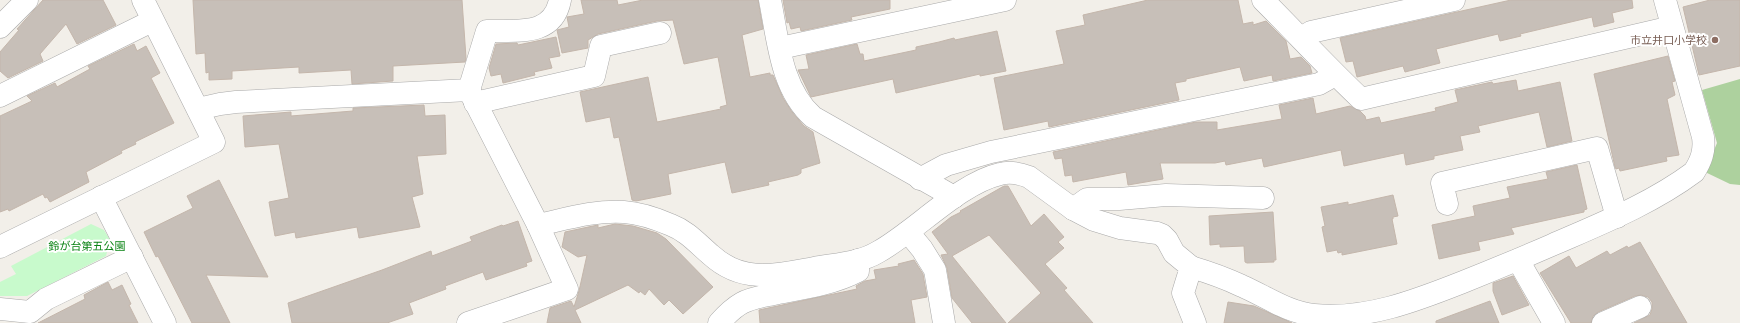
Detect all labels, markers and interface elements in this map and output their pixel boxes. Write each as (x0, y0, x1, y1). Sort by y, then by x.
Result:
place label: 市立井口小学校 (1630, 33, 1707, 48)
marker: 市立井口小学校 (1710, 35, 1720, 45)
park label: 鈴が台第五公園 (49, 239, 126, 254)

